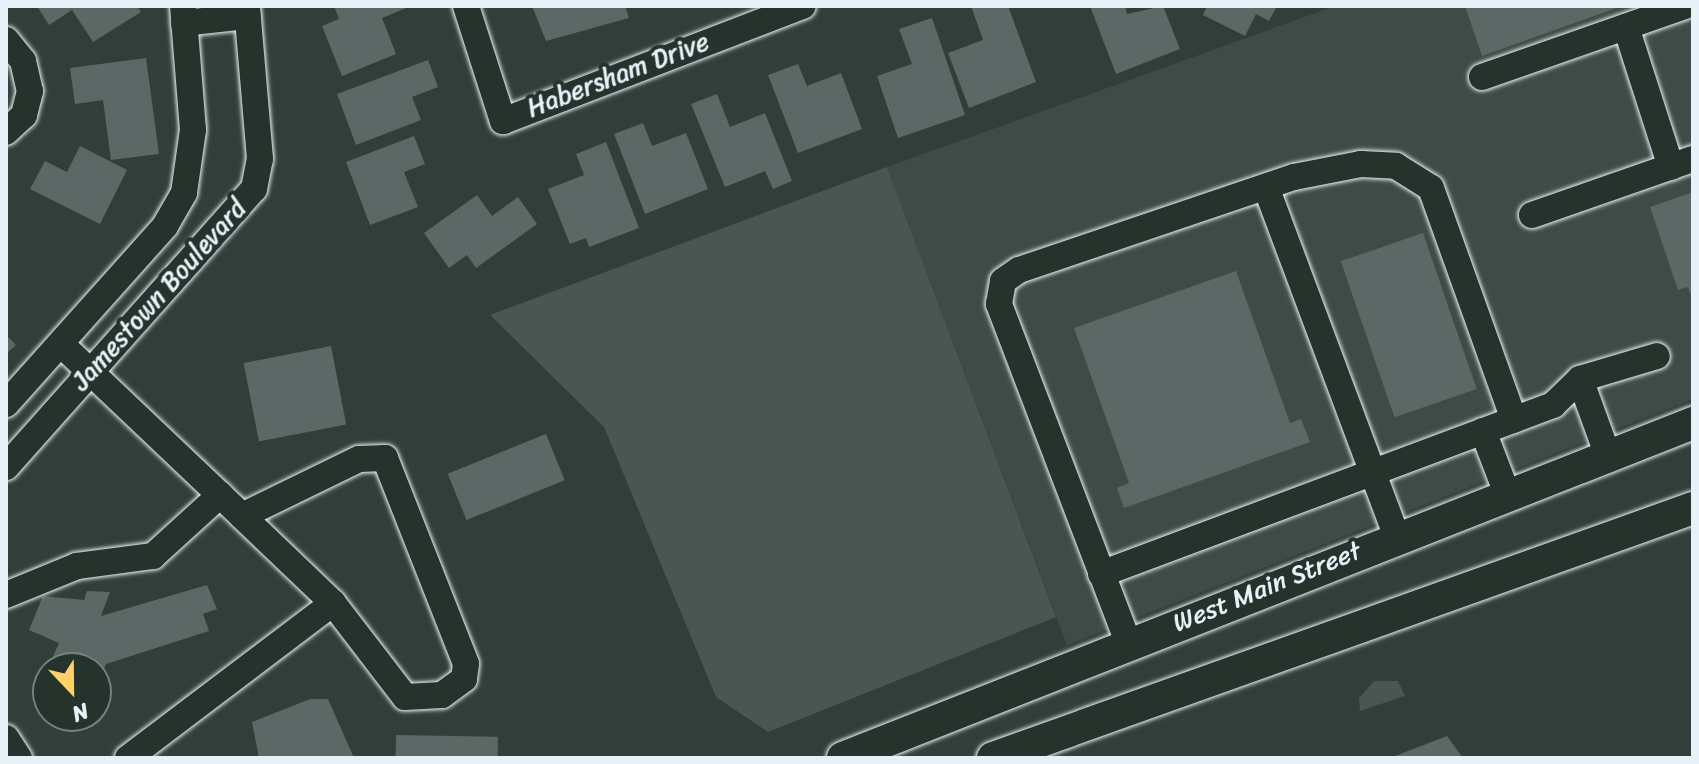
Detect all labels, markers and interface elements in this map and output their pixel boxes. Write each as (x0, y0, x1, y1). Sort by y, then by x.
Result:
street label: Habersham Drive (522, 26, 714, 124)
street label: Jamestown Boulevard (65, 193, 253, 397)
street label: West Main Street (1168, 535, 1366, 639)
north arrow (32, 652, 112, 732)
text: N (66, 692, 95, 734)

